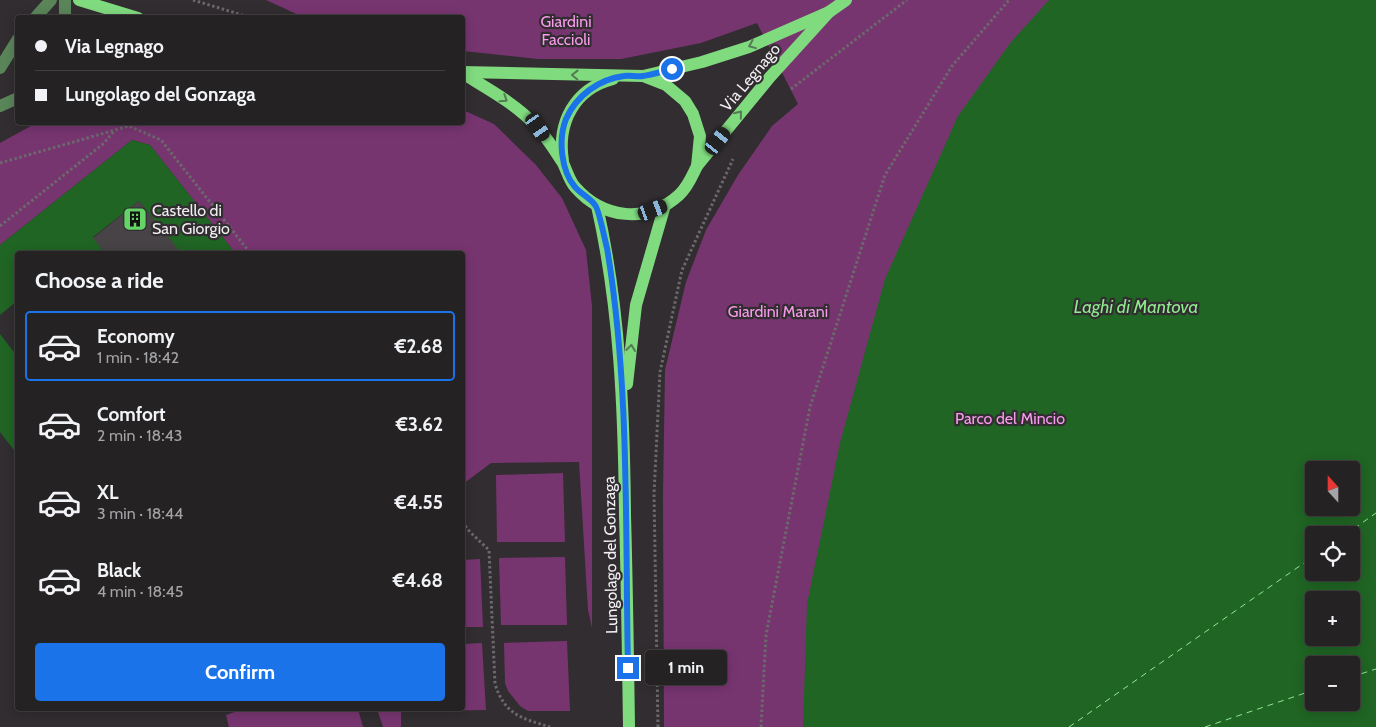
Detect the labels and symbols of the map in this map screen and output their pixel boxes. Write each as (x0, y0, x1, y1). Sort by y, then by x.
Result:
park label: Giardini Faccioli (540, 12, 592, 49)
street label: Via Legnago (717, 39, 784, 115)
one-way arrow (748, 39, 757, 49)
route start (661, 58, 683, 80)
one-way arrow (571, 69, 579, 80)
one-way arrow (498, 93, 507, 102)
car (523, 110, 552, 144)
one-way arrow (734, 111, 743, 120)
car (702, 125, 733, 157)
car (636, 198, 669, 222)
place label: Castello di San Giorgio (152, 201, 230, 238)
building icon: Castello di San Giorgio (122, 206, 148, 232)
water label: Laghi di Mantova (1074, 296, 1198, 318)
park label: Giardini Marani (728, 302, 828, 321)
one-way arrow (625, 343, 636, 351)
park label: Parco del Mincio (955, 409, 1065, 428)
north arrow (1305, 461, 1360, 516)
street label: Lungolago del Gonzaga (600, 476, 621, 634)
callout: 1 min (646, 650, 728, 686)
route end (617, 657, 639, 679)

